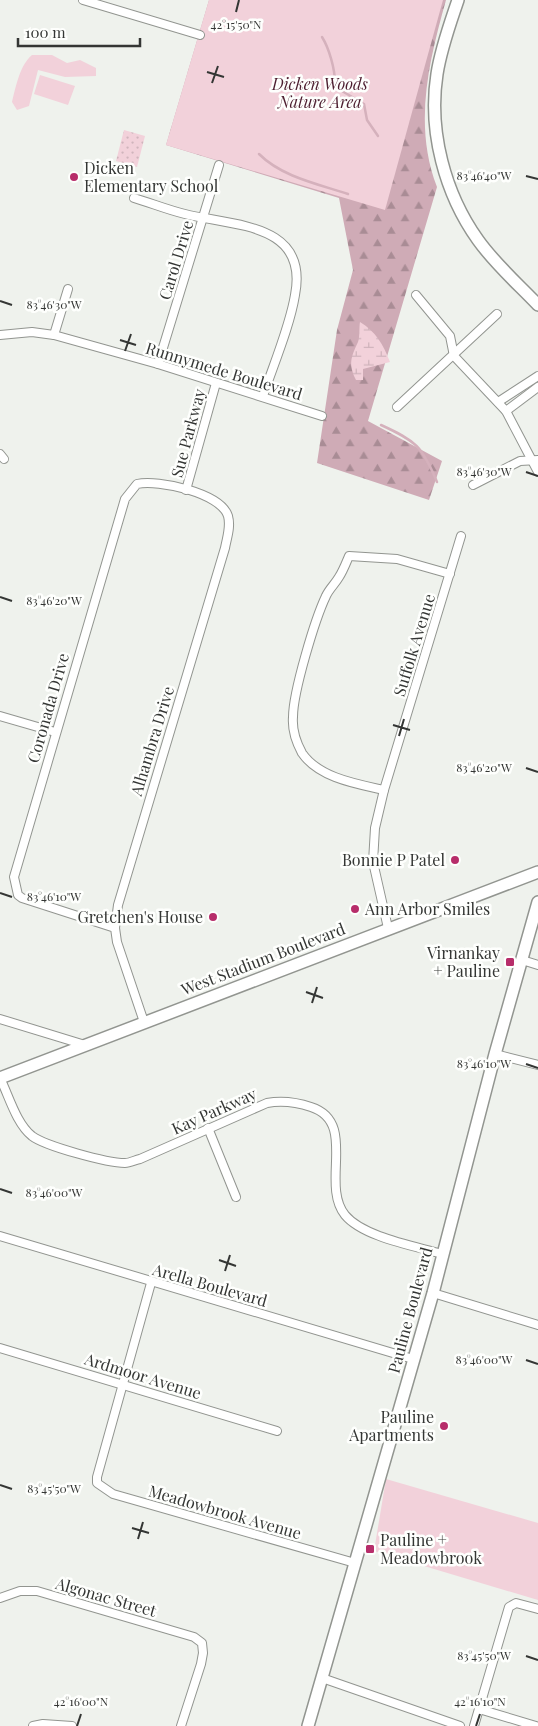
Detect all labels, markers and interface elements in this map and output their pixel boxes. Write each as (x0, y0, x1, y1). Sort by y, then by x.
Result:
scale bar (18, 15, 140, 47)
text: 42°15'50"N (210, 16, 262, 32)
text: 100 m (25, 22, 66, 42)
park label: Dicken Woods Nature Area (271, 73, 368, 112)
place label: Dicken Elementary School (84, 157, 219, 196)
text: 83°46'40"W (457, 167, 512, 183)
marker: Dicken Elementary School (68, 171, 80, 183)
street label: Carol Drive (153, 218, 198, 302)
text: 83°46'30"W (26, 296, 82, 312)
street label: Runnymede Boulevard (143, 337, 305, 404)
street label: Sue Parkway (166, 386, 209, 480)
text: 83°46'30"W (456, 463, 512, 479)
street label: Suffolk Avenue (388, 591, 439, 699)
text: 83°46'20"W (26, 592, 82, 608)
street label: Coronada Drive (22, 651, 73, 765)
street label: Alhambra Drive (125, 684, 178, 799)
text: 83°46'20"W (456, 759, 512, 775)
place label: Bonnie P Patel (342, 849, 445, 870)
marker: Bonnie P Patel (449, 854, 461, 866)
text: 83°46'10"W (27, 888, 81, 904)
place label: Ann Arbor Smiles (364, 898, 490, 919)
marker: Ann Arbor Smiles (349, 903, 361, 915)
place label: Gretchen's House (77, 906, 203, 927)
marker: Gretchen's House (207, 911, 219, 923)
street label: West Stadium Boulevard (177, 918, 348, 1000)
place label: Virnankay + Pauline (426, 942, 500, 981)
marker: Virnankay + Pauline (504, 956, 516, 968)
text: 83°46'10"W (457, 1055, 511, 1071)
street label: Kay Parkway (168, 1082, 260, 1139)
text: 83°46'00"W (26, 1184, 83, 1200)
street label: Pauline Boulevard (383, 1245, 436, 1375)
street label: Arella Boulevard (149, 1258, 270, 1311)
street label: Ardmoor Avenue (81, 1348, 204, 1403)
text: 83°46'00"W (456, 1351, 513, 1367)
place label: Pauline Apartments (348, 1406, 434, 1445)
marker: Pauline Apartments (438, 1420, 450, 1432)
text: 83°45'50"W (27, 1480, 81, 1496)
street label: Meadowbrook Avenue (146, 1480, 304, 1543)
place label: Pauline + Meadowbrook (380, 1529, 482, 1568)
marker: Pauline + Meadowbrook (364, 1543, 376, 1555)
street label: Algonac Street (52, 1572, 159, 1621)
text: 83°45'50"W (457, 1647, 511, 1663)
text: 42°16'00"N (54, 1693, 109, 1709)
text: 42°16'10"N (454, 1693, 506, 1709)

